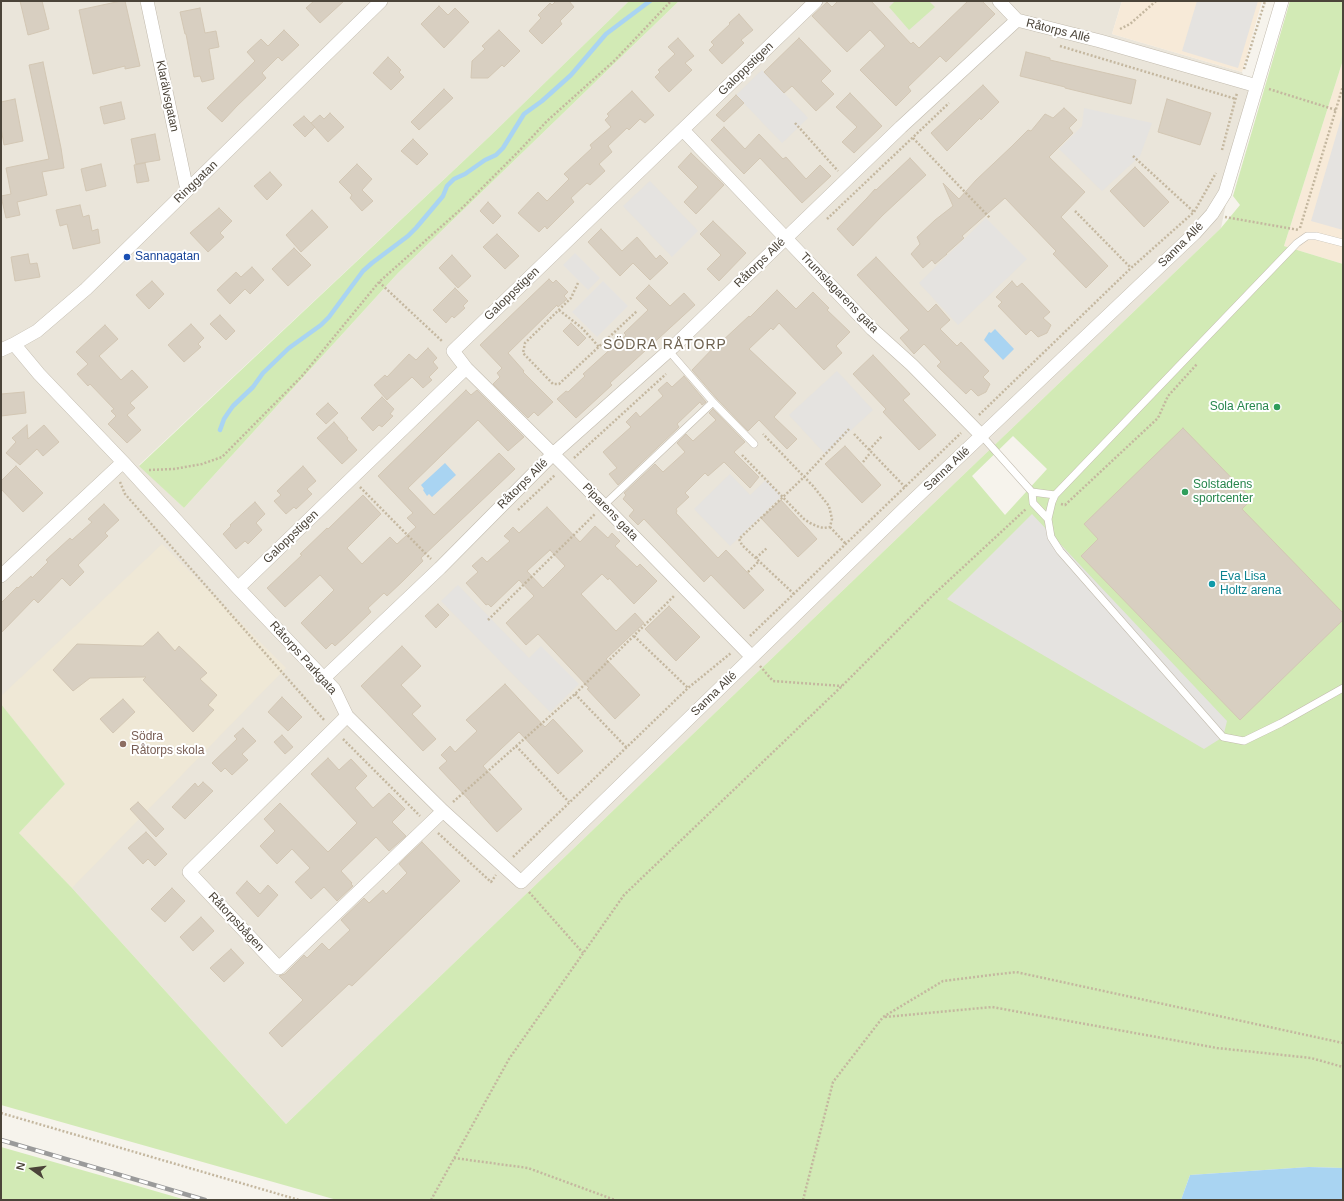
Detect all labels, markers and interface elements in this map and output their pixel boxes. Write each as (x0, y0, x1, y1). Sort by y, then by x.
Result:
street label: Råtorps Allé (1025, 16, 1091, 46)
street label: Galoppstigen (716, 39, 776, 99)
street label: Klarälvsgatan (152, 59, 182, 133)
street label: Ringgatan (171, 158, 221, 206)
street label: Sanna Allé (1155, 219, 1207, 271)
street label: Råtorps Allé (731, 235, 789, 291)
place label: Sannagatan (135, 250, 200, 264)
street label: Trumslagarens gata (797, 250, 881, 336)
marker: Sannagatan (122, 252, 132, 262)
street label: Galoppstigen (482, 264, 542, 324)
district label: SÖDRA RÅTORP (603, 337, 727, 353)
place label: Sola Arena (1210, 400, 1269, 414)
marker: Sola Arena (1272, 402, 1282, 412)
street label: Sanna Allé (921, 444, 973, 494)
street label: Råtorps Allé (495, 456, 551, 512)
place label: Solstadens sportcenter (1193, 478, 1253, 506)
street label: Piparens gata (579, 480, 641, 544)
marker: Solstadens sportcenter (1180, 487, 1190, 497)
street label: Galoppstigen (261, 507, 321, 567)
place label: Eva Lisa Holtz arena (1220, 570, 1281, 598)
marker: Eva Lisa Holtz arena (1207, 579, 1217, 589)
street label: Råtorps Parkgata (266, 618, 340, 698)
street label: Sanna Allé (688, 669, 740, 719)
place label: Södra Råtorps skola (131, 730, 204, 758)
marker: Södra Råtorps skola (118, 739, 128, 749)
street label: Råtorpsbågen (205, 890, 267, 954)
north arrow (12, 1149, 52, 1189)
text: N (14, 1161, 27, 1171)

